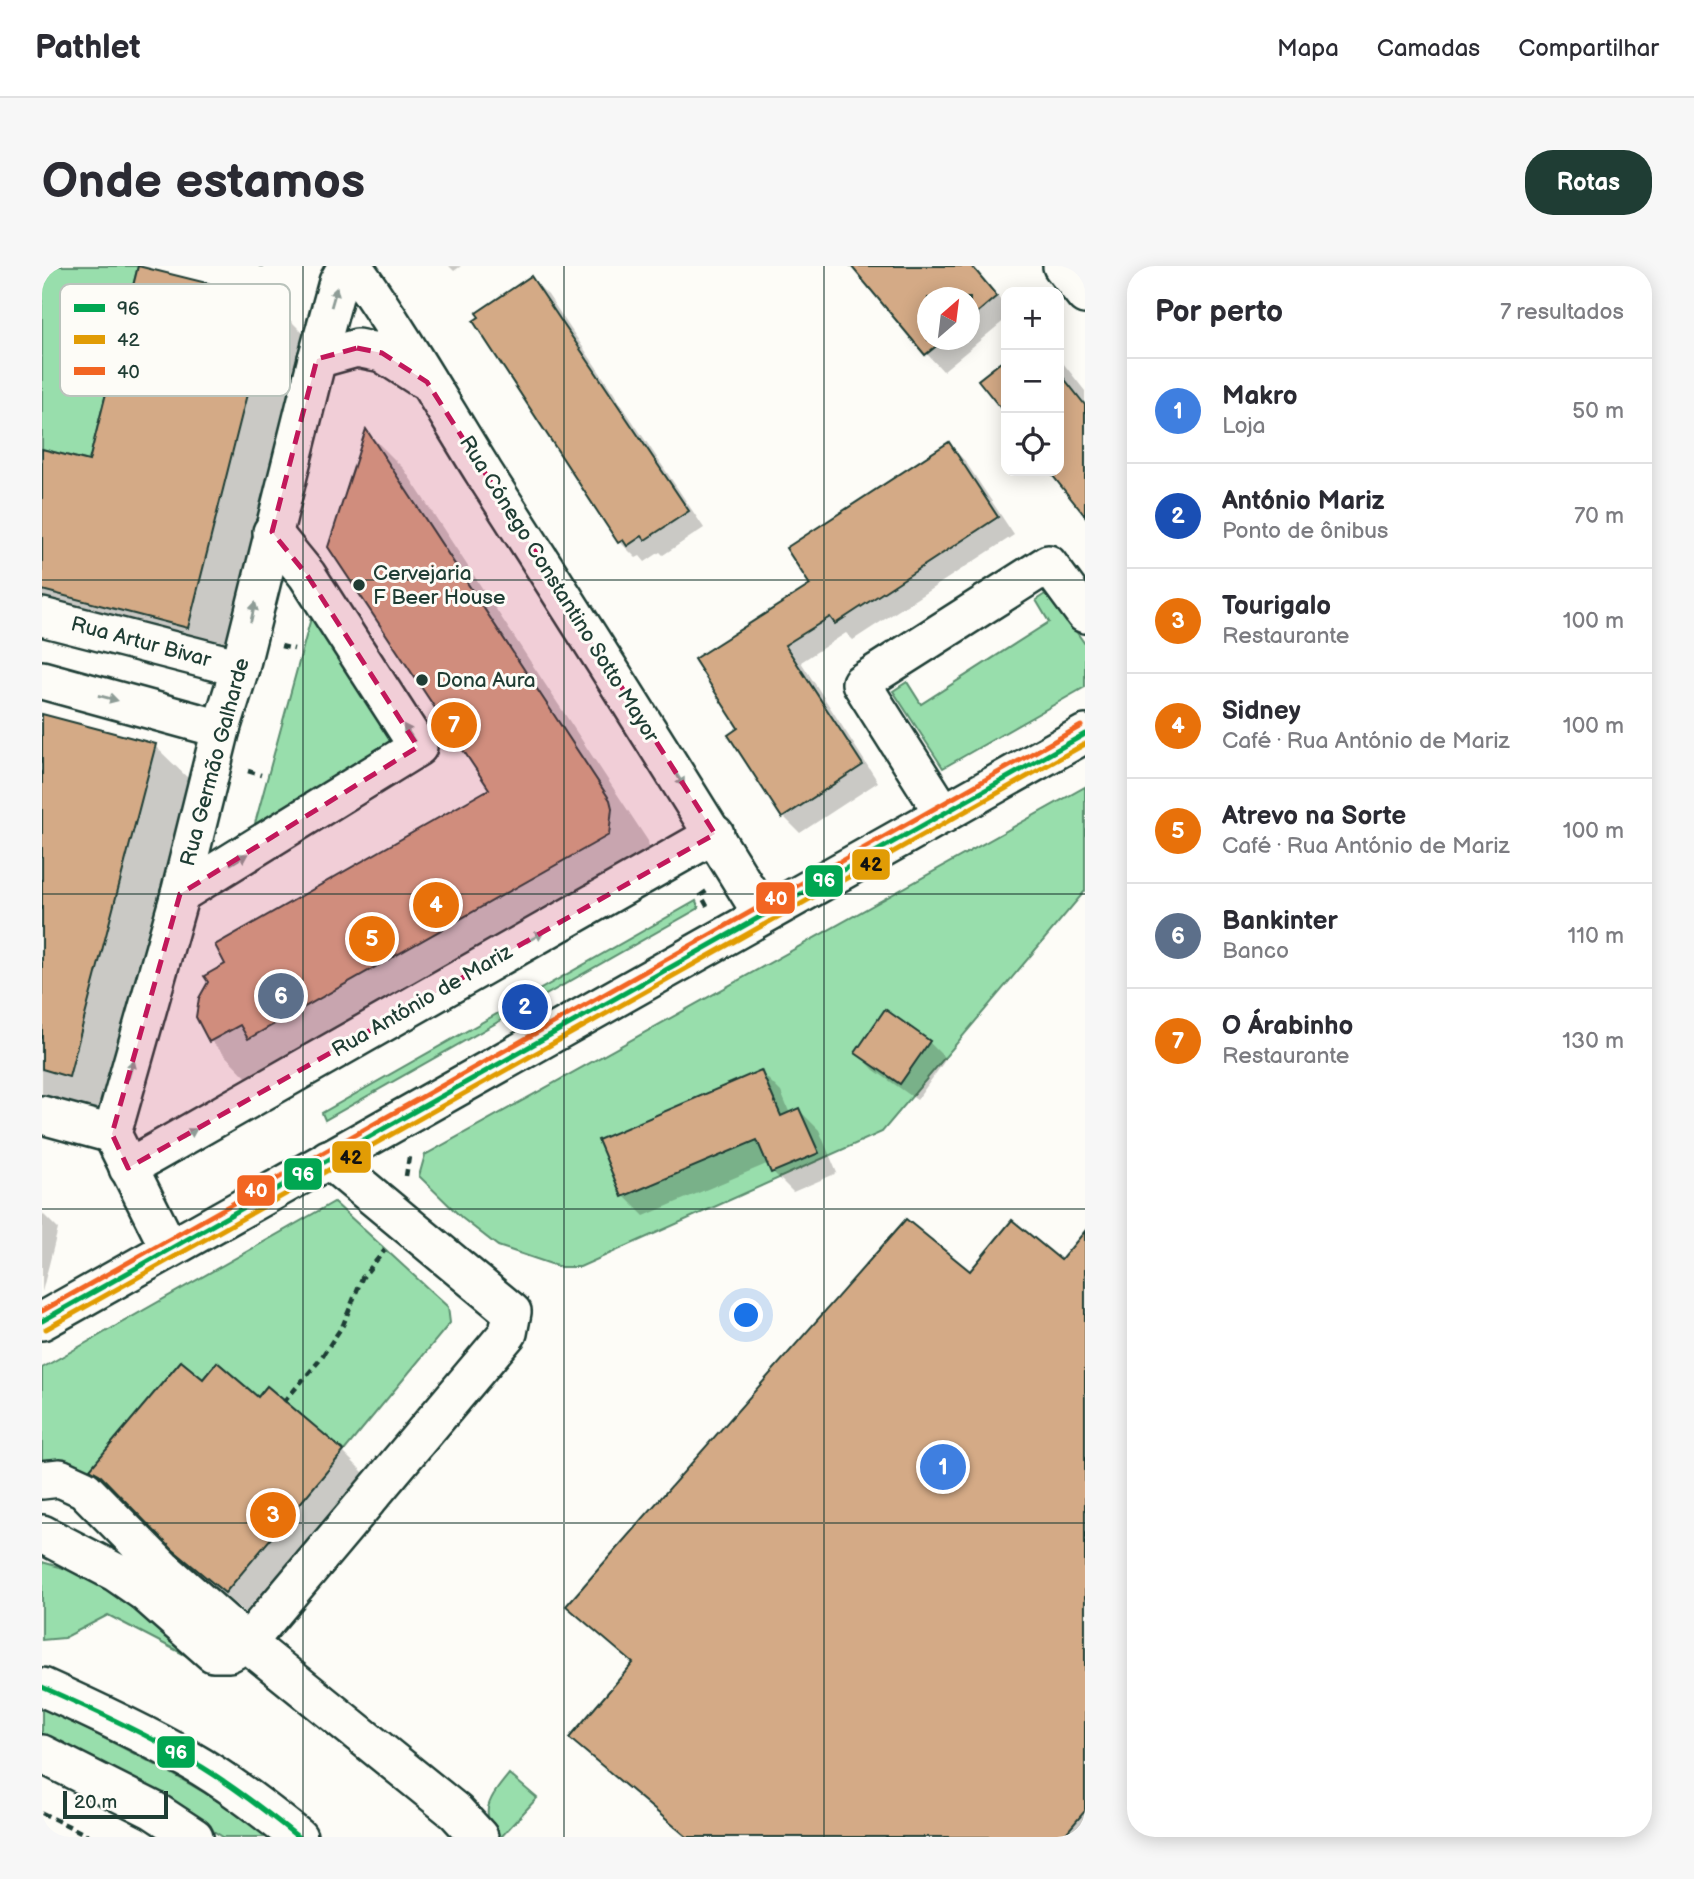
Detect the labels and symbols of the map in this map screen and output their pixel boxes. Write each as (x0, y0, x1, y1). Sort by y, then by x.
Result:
legend (60, 284, 290, 396)
one-way arrow (329, 286, 339, 307)
north arrow (917, 287, 980, 350)
text: 96 (117, 298, 140, 321)
text: 42 (117, 329, 141, 352)
text: 40 (117, 361, 140, 384)
street label: Rua Cónego Constantino Sotto Mayor (454, 431, 664, 747)
place label: Cervejaria F Beer House (373, 561, 505, 610)
marker: Cervejaria F Beer House (351, 577, 367, 593)
one-way arrow (248, 601, 259, 623)
street label: Rua Artur Bivar (68, 611, 214, 673)
street label: Rua Germão Galharde (175, 655, 255, 869)
place label: Dona Aura (436, 668, 536, 693)
marker: Dona Aura (414, 672, 430, 688)
one-way arrow (97, 693, 119, 704)
pin: 7 (431, 699, 477, 751)
one-way arrow (402, 724, 415, 743)
one-way arrow (673, 769, 686, 788)
line badge: 42 (851, 848, 891, 881)
one-way arrow (229, 853, 248, 865)
text: 42 (860, 854, 883, 877)
line badge: 96 (804, 864, 844, 898)
text: 96 (813, 870, 835, 893)
pin: 4 (413, 879, 459, 931)
line badge: 40 (755, 881, 796, 915)
text: 40 (764, 888, 788, 911)
pin: 5 (349, 913, 395, 965)
one-way arrow (525, 931, 544, 943)
street label: Rua António de Mariz (328, 939, 517, 1063)
pin: 6 (258, 970, 304, 1022)
pin: 2 (502, 981, 548, 1033)
one-way arrow (126, 1058, 136, 1079)
one-way arrow (178, 1128, 198, 1140)
line badge: 42 (331, 1140, 372, 1174)
text: 42 (340, 1147, 363, 1170)
line badge: 96 (283, 1157, 323, 1191)
text: 96 (292, 1164, 314, 1187)
line badge: 40 (236, 1174, 276, 1207)
text: 40 (244, 1180, 268, 1203)
your location (729, 1298, 763, 1332)
pin: 1 (920, 1441, 966, 1493)
pin: 3 (250, 1489, 296, 1541)
line badge: 96 (156, 1735, 196, 1769)
text: 96 (165, 1742, 187, 1765)
scale bar (63, 1788, 168, 1820)

